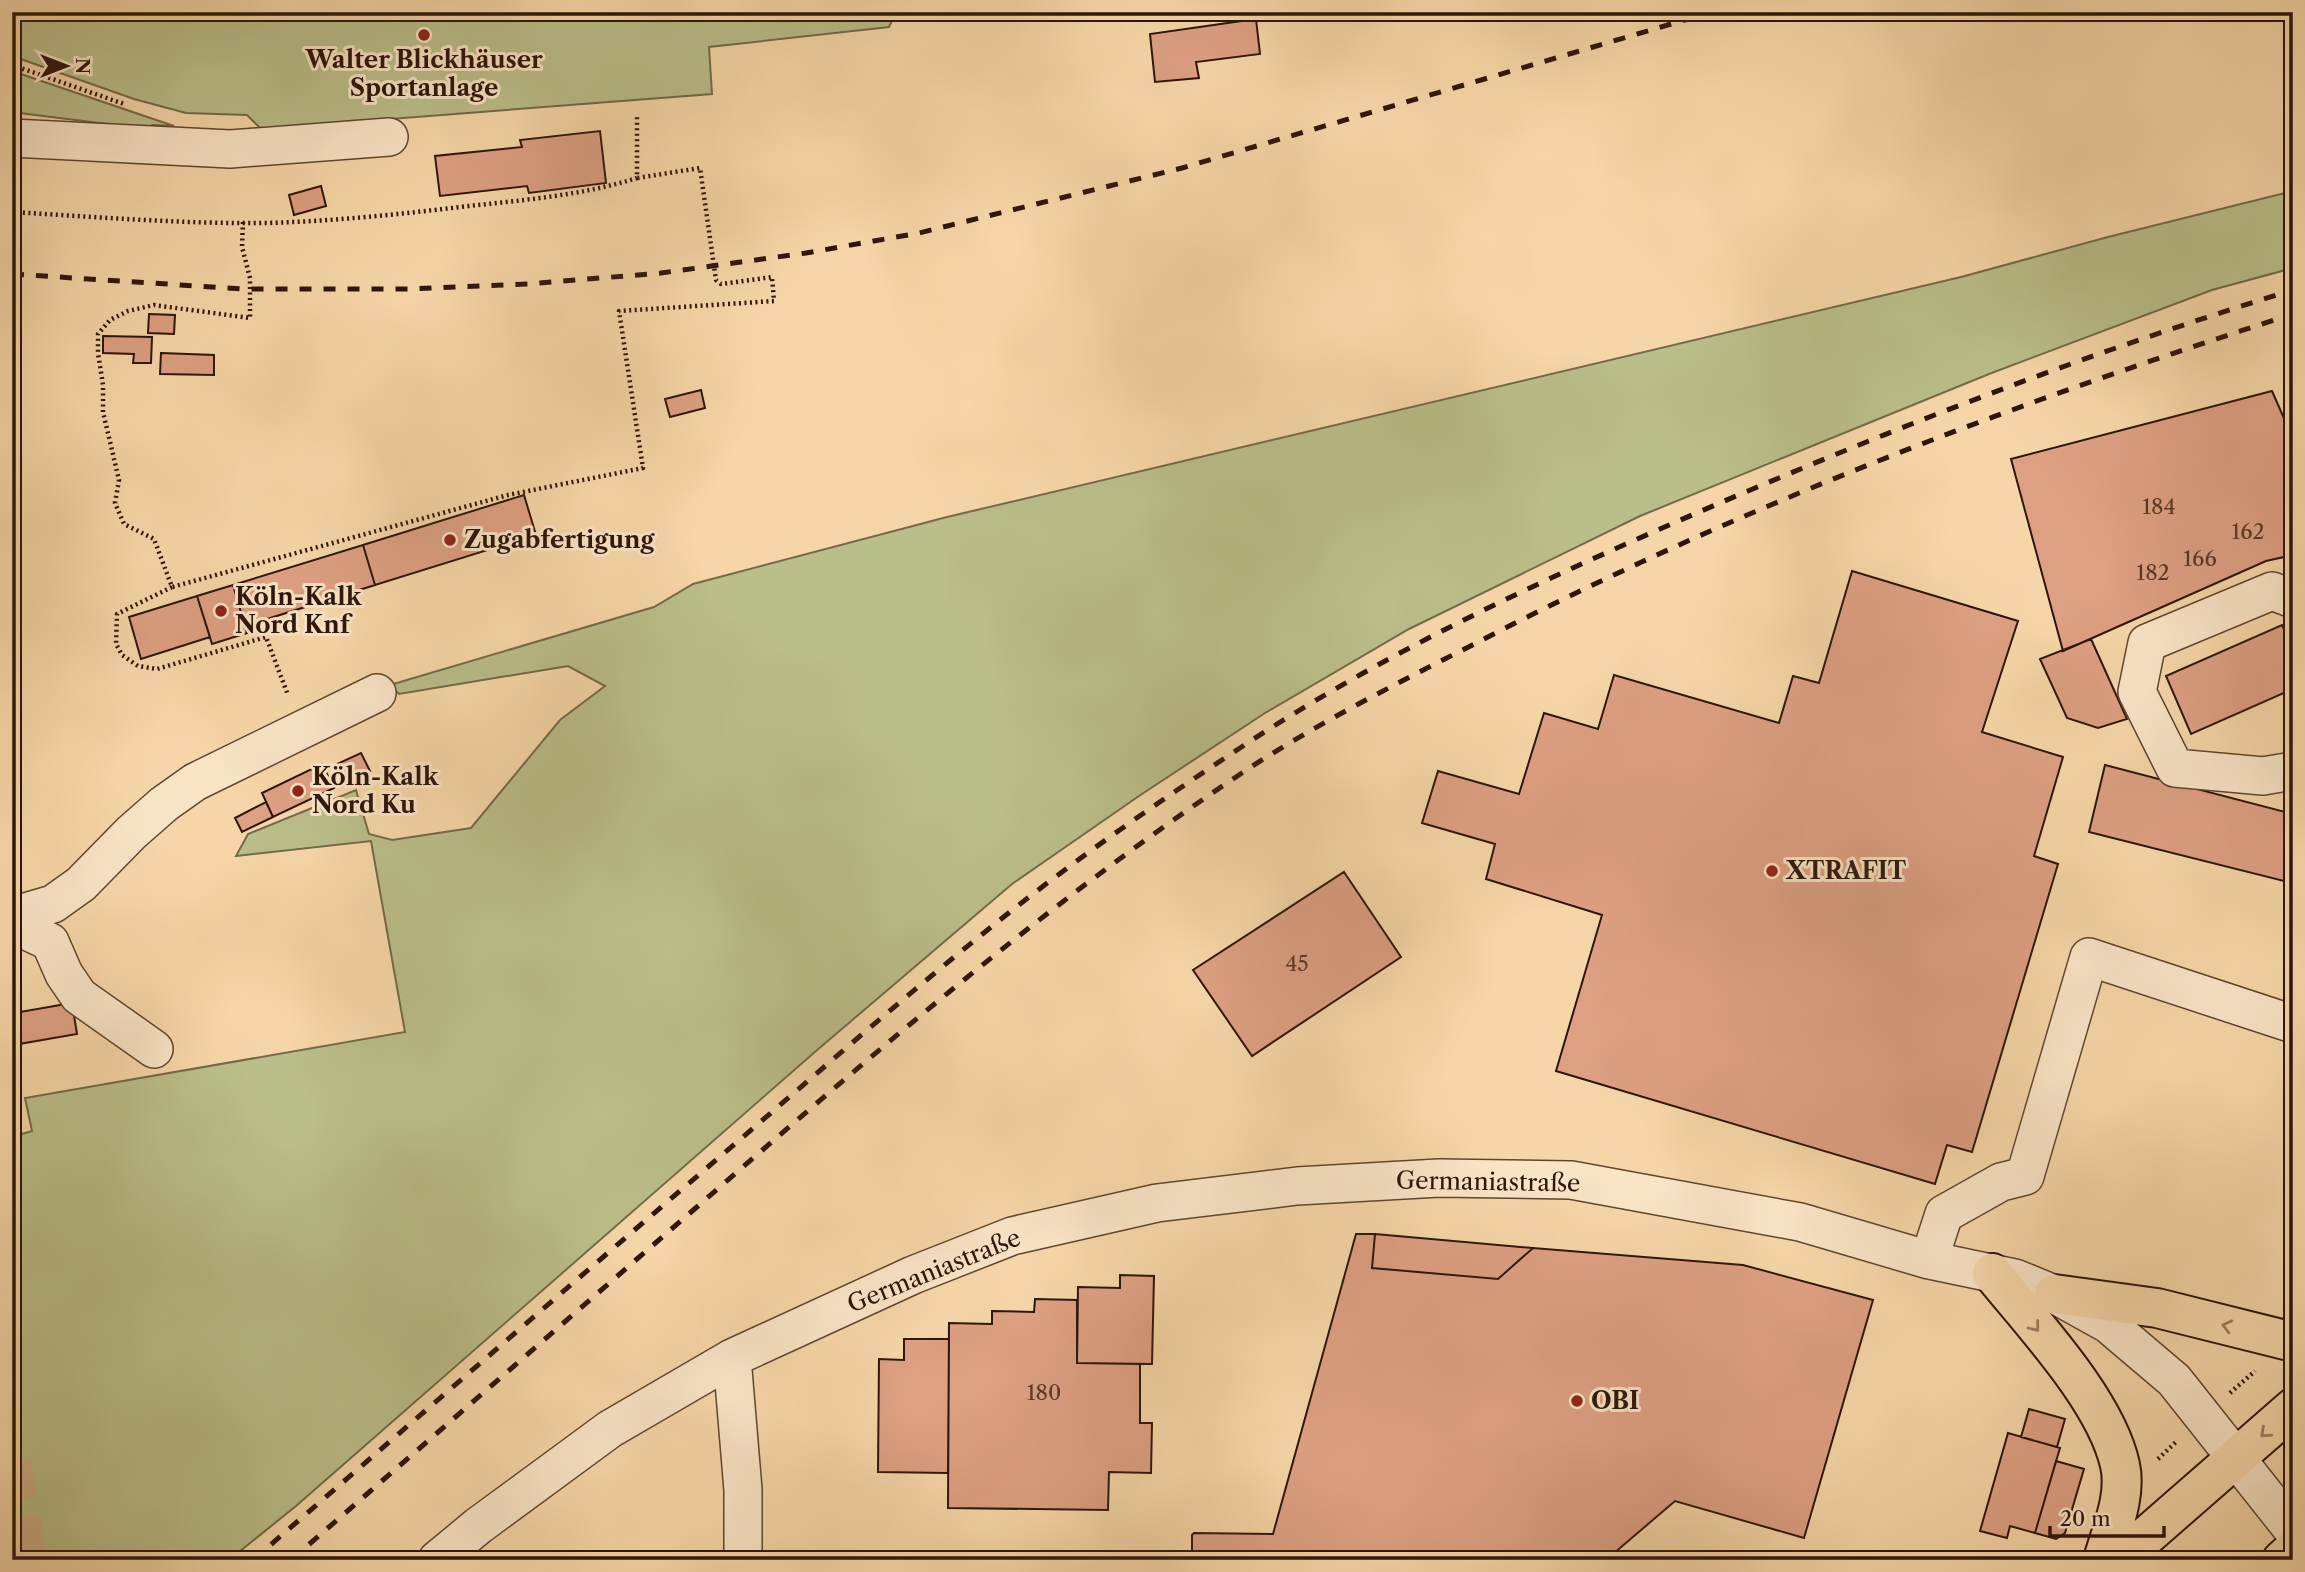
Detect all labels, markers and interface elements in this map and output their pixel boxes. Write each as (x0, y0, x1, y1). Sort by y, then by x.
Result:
marker: Walter Blickhäuser Sportanlage (416, 27, 432, 43)
north arrow (32, 32, 102, 102)
place label: Walter Blickhäuser Sportanlage (304, 45, 543, 102)
text: N (71, 58, 94, 74)
house number: 184 (2142, 494, 2176, 519)
house number: 162 (2231, 519, 2265, 544)
place label: Zugabfertigung (464, 525, 656, 554)
marker: Zugabfertigung (442, 532, 458, 548)
house number: 166 (2183, 546, 2217, 571)
house number: 182 (2136, 560, 2170, 585)
place label: Köln-Kalk Nord Knf (235, 582, 363, 639)
marker: Köln-Kalk Nord Knf (213, 603, 229, 619)
place label: Köln-Kalk Nord Ku (312, 762, 440, 819)
marker: Köln-Kalk Nord Ku (290, 783, 306, 799)
place label: XTRAFIT (1785, 856, 1907, 885)
marker: XTRAFIT (1764, 863, 1780, 879)
house number: 45 (1285, 951, 1309, 976)
street label: Germaniastraße (1396, 1165, 1580, 1198)
street label: Germaniastraße (843, 1223, 1025, 1319)
one-way arrow (2026, 1319, 2039, 1331)
one-way arrow (2221, 1320, 2233, 1334)
house number: 180 (1027, 1380, 1061, 1405)
place label: OBI (1591, 1386, 1639, 1415)
marker: OBI (1569, 1393, 1585, 1409)
one-way arrow (2260, 1425, 2273, 1437)
scale bar (2050, 1495, 2163, 1539)
text: 20 m (2060, 1506, 2111, 1531)

